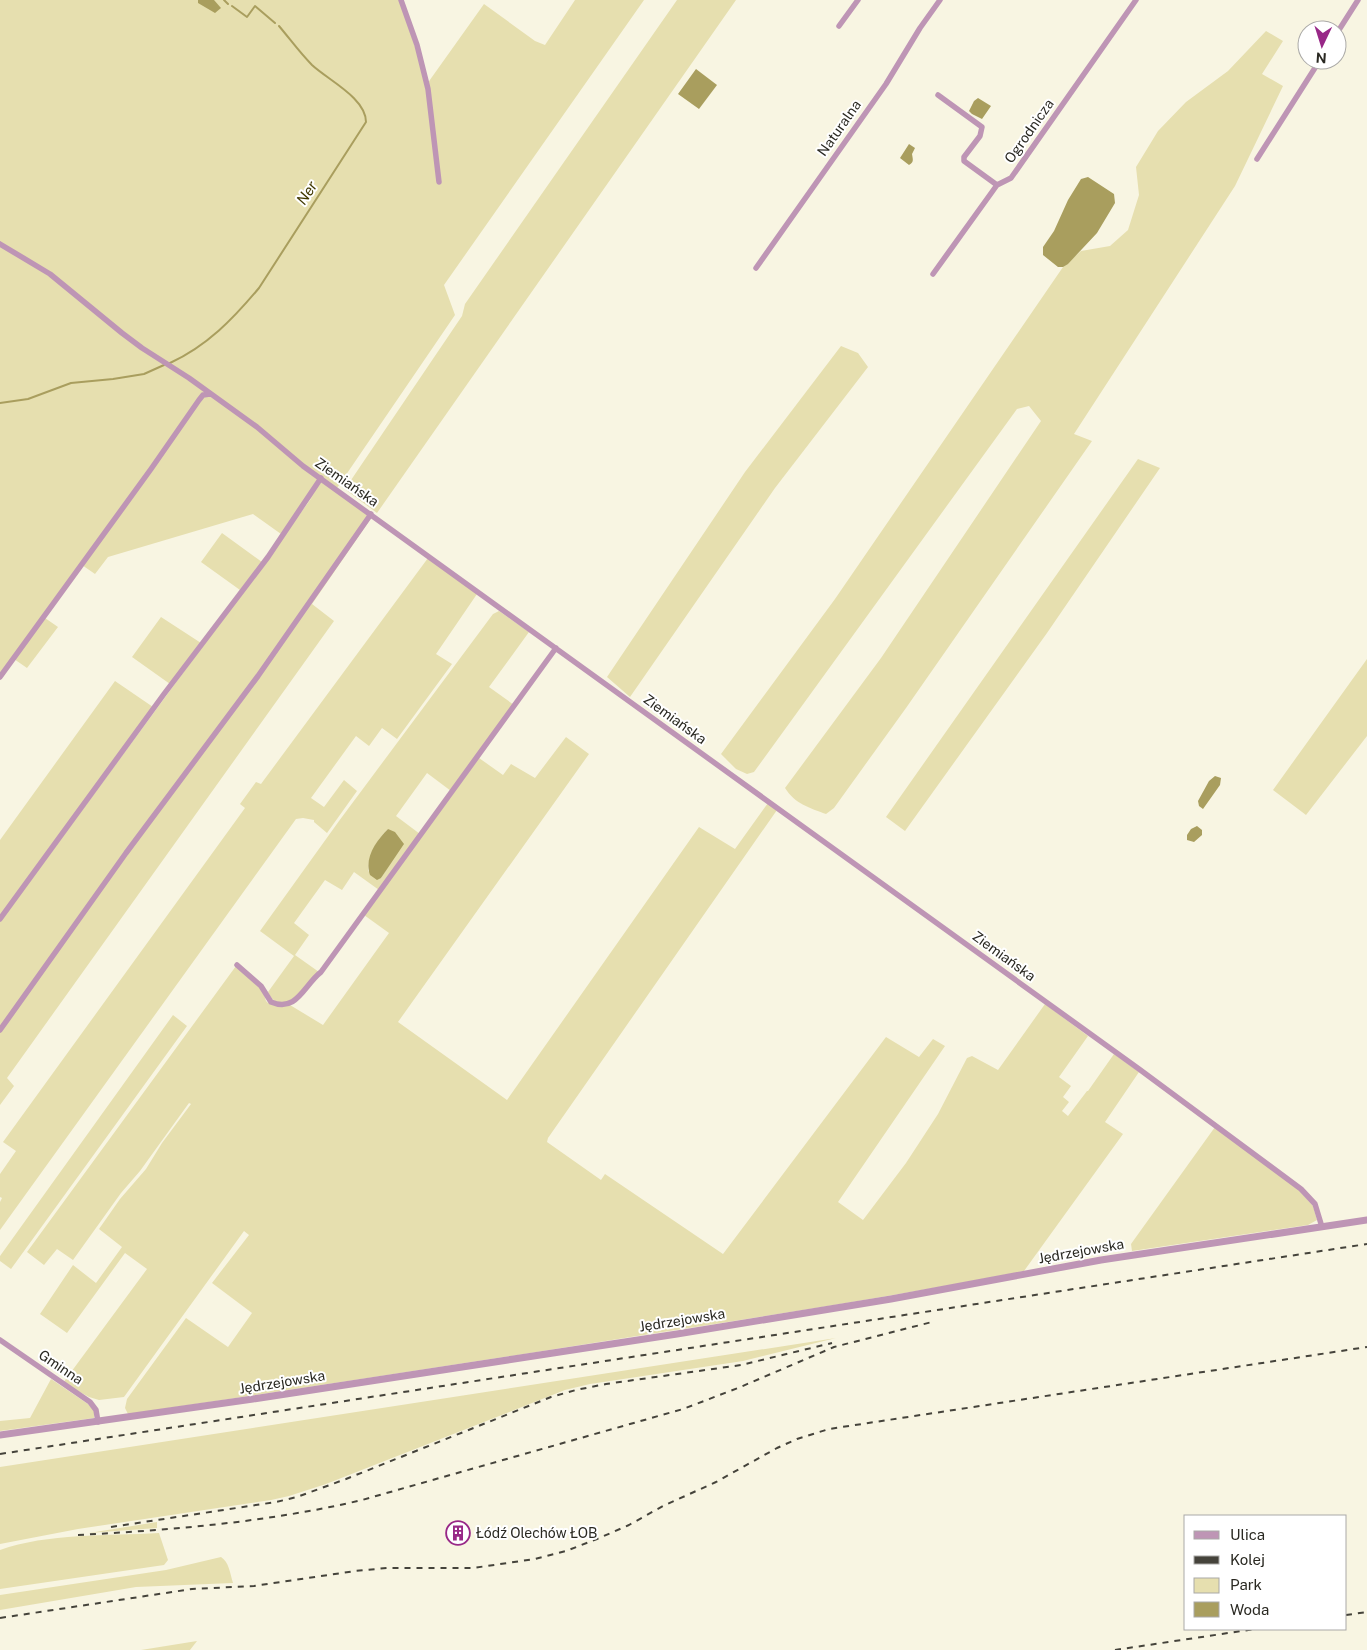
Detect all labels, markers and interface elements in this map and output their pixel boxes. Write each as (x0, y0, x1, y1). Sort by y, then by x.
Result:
north arrow (1297, 20, 1347, 70)
text: N (1315, 50, 1327, 66)
street label: Ogrodnicza (1001, 96, 1057, 166)
street label: Naturalna (814, 97, 864, 159)
water label: Ner (293, 177, 321, 208)
street label: Ziemiańska (312, 454, 382, 510)
street label: Ziemiańska (640, 691, 710, 747)
street label: Ziemiańska (969, 928, 1039, 984)
street label: Jędrzejowska (1037, 1236, 1125, 1266)
street label: Jędrzejowska (638, 1305, 726, 1335)
street label: Gminna (36, 1346, 86, 1388)
street label: Jędrzejowska (238, 1367, 326, 1397)
legend (1184, 1515, 1347, 1630)
building icon: Łódź Olechów ŁOB (445, 1520, 471, 1546)
place label: Łódź Olechów ŁOB (476, 1525, 597, 1541)
text: Ulica (1230, 1526, 1265, 1543)
text: Kolej (1230, 1551, 1265, 1568)
text: Park (1230, 1576, 1262, 1593)
text: Woda (1230, 1601, 1269, 1618)

